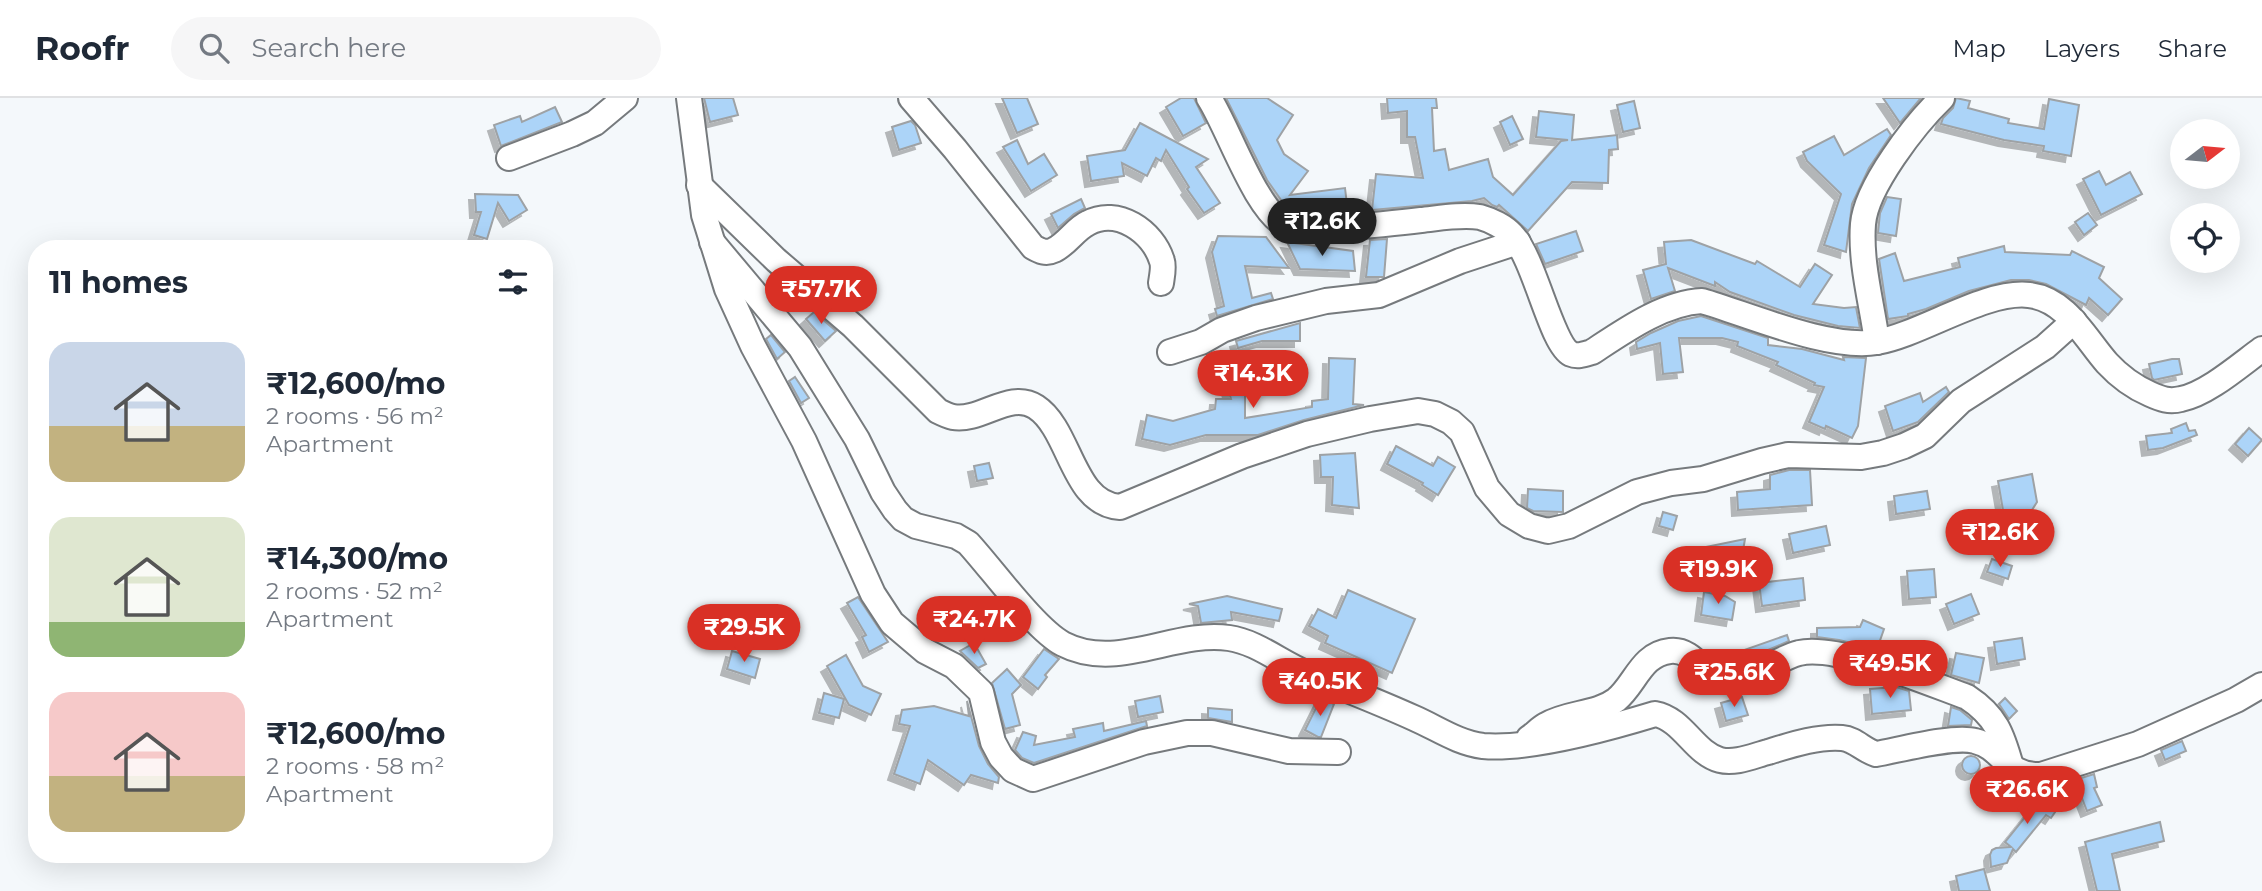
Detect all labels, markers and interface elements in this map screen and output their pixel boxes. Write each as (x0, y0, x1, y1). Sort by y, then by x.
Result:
search box (171, 17, 661, 80)
text: Roofr (35, 28, 129, 68)
icon: search (195, 29, 233, 67)
text: Search here (251, 32, 406, 64)
text: Map (1952, 34, 2006, 63)
text: Layers (2044, 34, 2120, 63)
text: Share (2158, 34, 2227, 63)
north arrow (2170, 119, 2240, 189)
map controls (2170, 119, 2240, 273)
pin: ₹12.6K (1265, 198, 1379, 258)
button: locate (2170, 203, 2240, 273)
text: ₹12.6K (1283, 207, 1361, 235)
icon: filters (494, 263, 532, 301)
text: 11 homes (49, 264, 188, 301)
pin: ₹57.7K (764, 266, 878, 326)
text: ₹57.7K (781, 275, 861, 303)
pin: ₹14.3K (1196, 350, 1310, 410)
text: ₹14.3K (1213, 359, 1293, 387)
text: ₹12,600/mo (266, 365, 445, 402)
icon: home (105, 370, 189, 454)
text: 2 rooms · 56 m² (266, 402, 444, 430)
text: Apartment (266, 430, 394, 458)
pin: ₹12.6K (1943, 510, 2057, 569)
text: ₹12.6K (1961, 518, 2039, 546)
text: ₹14,300/mo (266, 540, 448, 577)
icon: home (105, 545, 189, 629)
pin: ₹19.9K (1661, 546, 1775, 606)
text: ₹19.9K (1679, 555, 1757, 583)
text: 2 rooms · 52 m² (266, 577, 443, 605)
pin: ₹24.7K (917, 596, 1031, 656)
pin: ₹29.5K (687, 604, 801, 664)
text: Apartment (266, 605, 394, 633)
text: ₹24.7K (932, 605, 1016, 633)
text: ₹29.5K (703, 613, 785, 641)
pin: ₹49.5K (1833, 640, 1947, 700)
text: ₹49.5K (1849, 649, 1931, 677)
pin: ₹25.6K (1677, 650, 1791, 709)
pin: ₹40.5K (1263, 658, 1377, 718)
text: ₹25.6K (1693, 658, 1775, 686)
text: ₹40.5K (1278, 667, 1362, 695)
text: ₹12,600/mo (266, 715, 445, 752)
icon: home (105, 720, 189, 804)
text: 2 rooms · 58 m² (266, 752, 444, 780)
pin: ₹26.6K (1970, 766, 2084, 826)
text: ₹26.6K (1986, 775, 2068, 803)
text: Apartment (266, 780, 394, 808)

